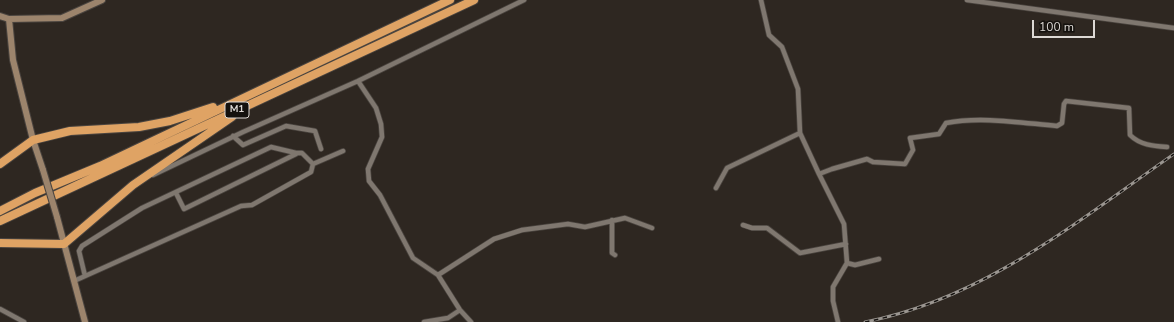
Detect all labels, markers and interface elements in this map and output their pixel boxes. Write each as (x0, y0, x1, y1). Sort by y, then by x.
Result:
scale bar (1034, 12, 1097, 38)
text: 100 m (1039, 19, 1074, 35)
road number: M1 (225, 102, 249, 118)

